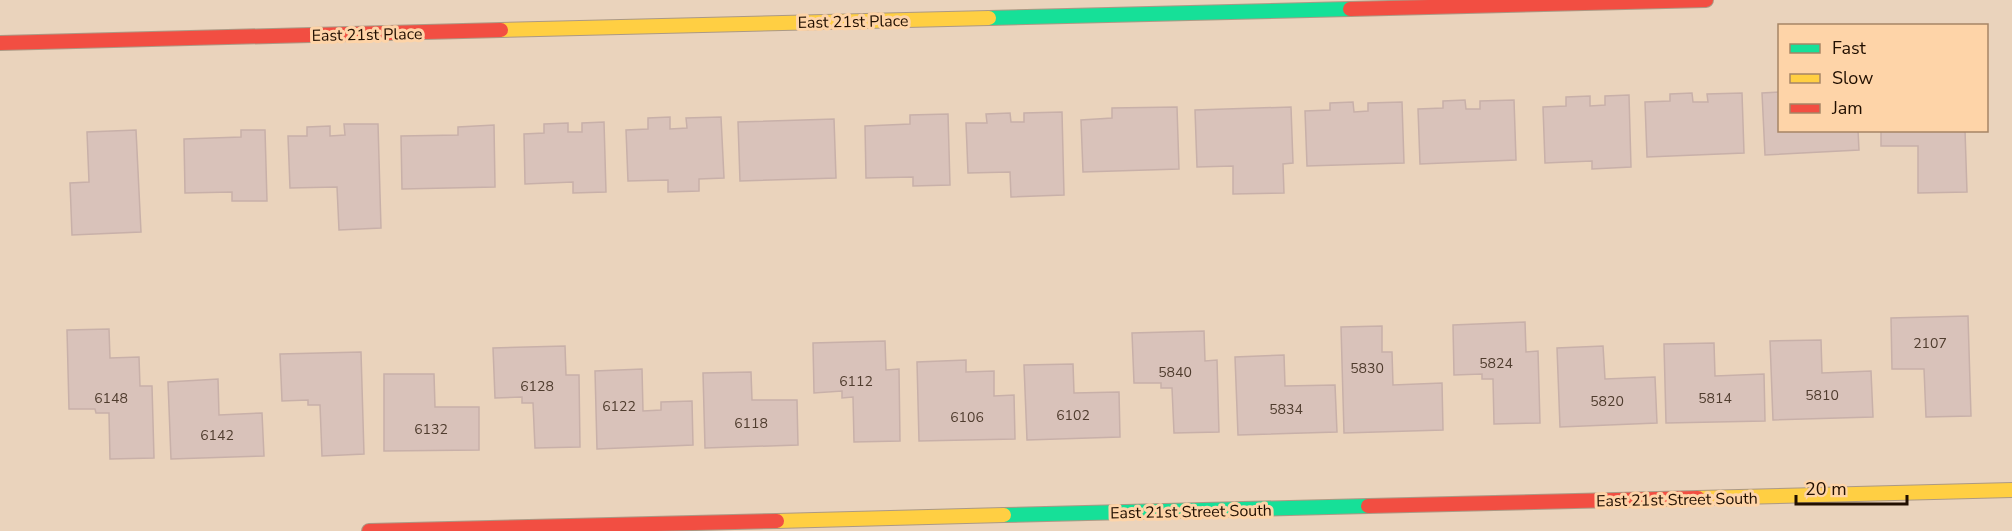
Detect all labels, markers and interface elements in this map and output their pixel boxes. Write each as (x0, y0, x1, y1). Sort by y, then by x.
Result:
street label: East 21st Place (798, 10, 909, 34)
street label: East 21st Place (312, 23, 423, 47)
legend (1778, 24, 1988, 132)
text: Fast (1832, 36, 1867, 60)
text: Slow (1832, 66, 1873, 90)
text: Jam (1831, 96, 1863, 120)
house number: 2107 (1913, 334, 1947, 353)
house number: 5824 (1479, 354, 1513, 373)
house number: 5830 (1350, 359, 1384, 378)
house number: 5840 (1158, 363, 1192, 382)
house number: 6112 (839, 372, 873, 391)
house number: 6128 (520, 377, 554, 396)
house number: 5810 (1805, 386, 1839, 405)
house number: 6148 (94, 389, 128, 408)
house number: 5814 (1698, 389, 1732, 408)
house number: 5820 (1590, 392, 1624, 411)
house number: 6122 (602, 397, 636, 416)
house number: 5834 (1269, 400, 1303, 419)
house number: 6102 (1056, 406, 1090, 425)
house number: 6106 (950, 408, 984, 427)
house number: 6118 (734, 414, 768, 433)
house number: 6132 (414, 420, 448, 439)
house number: 6142 (200, 426, 234, 445)
scale bar (1796, 468, 1907, 506)
text: 20 m (1805, 477, 1847, 501)
street label: East 21st Street South (1596, 488, 1758, 512)
street label: East 21st Street South (1110, 500, 1272, 524)

